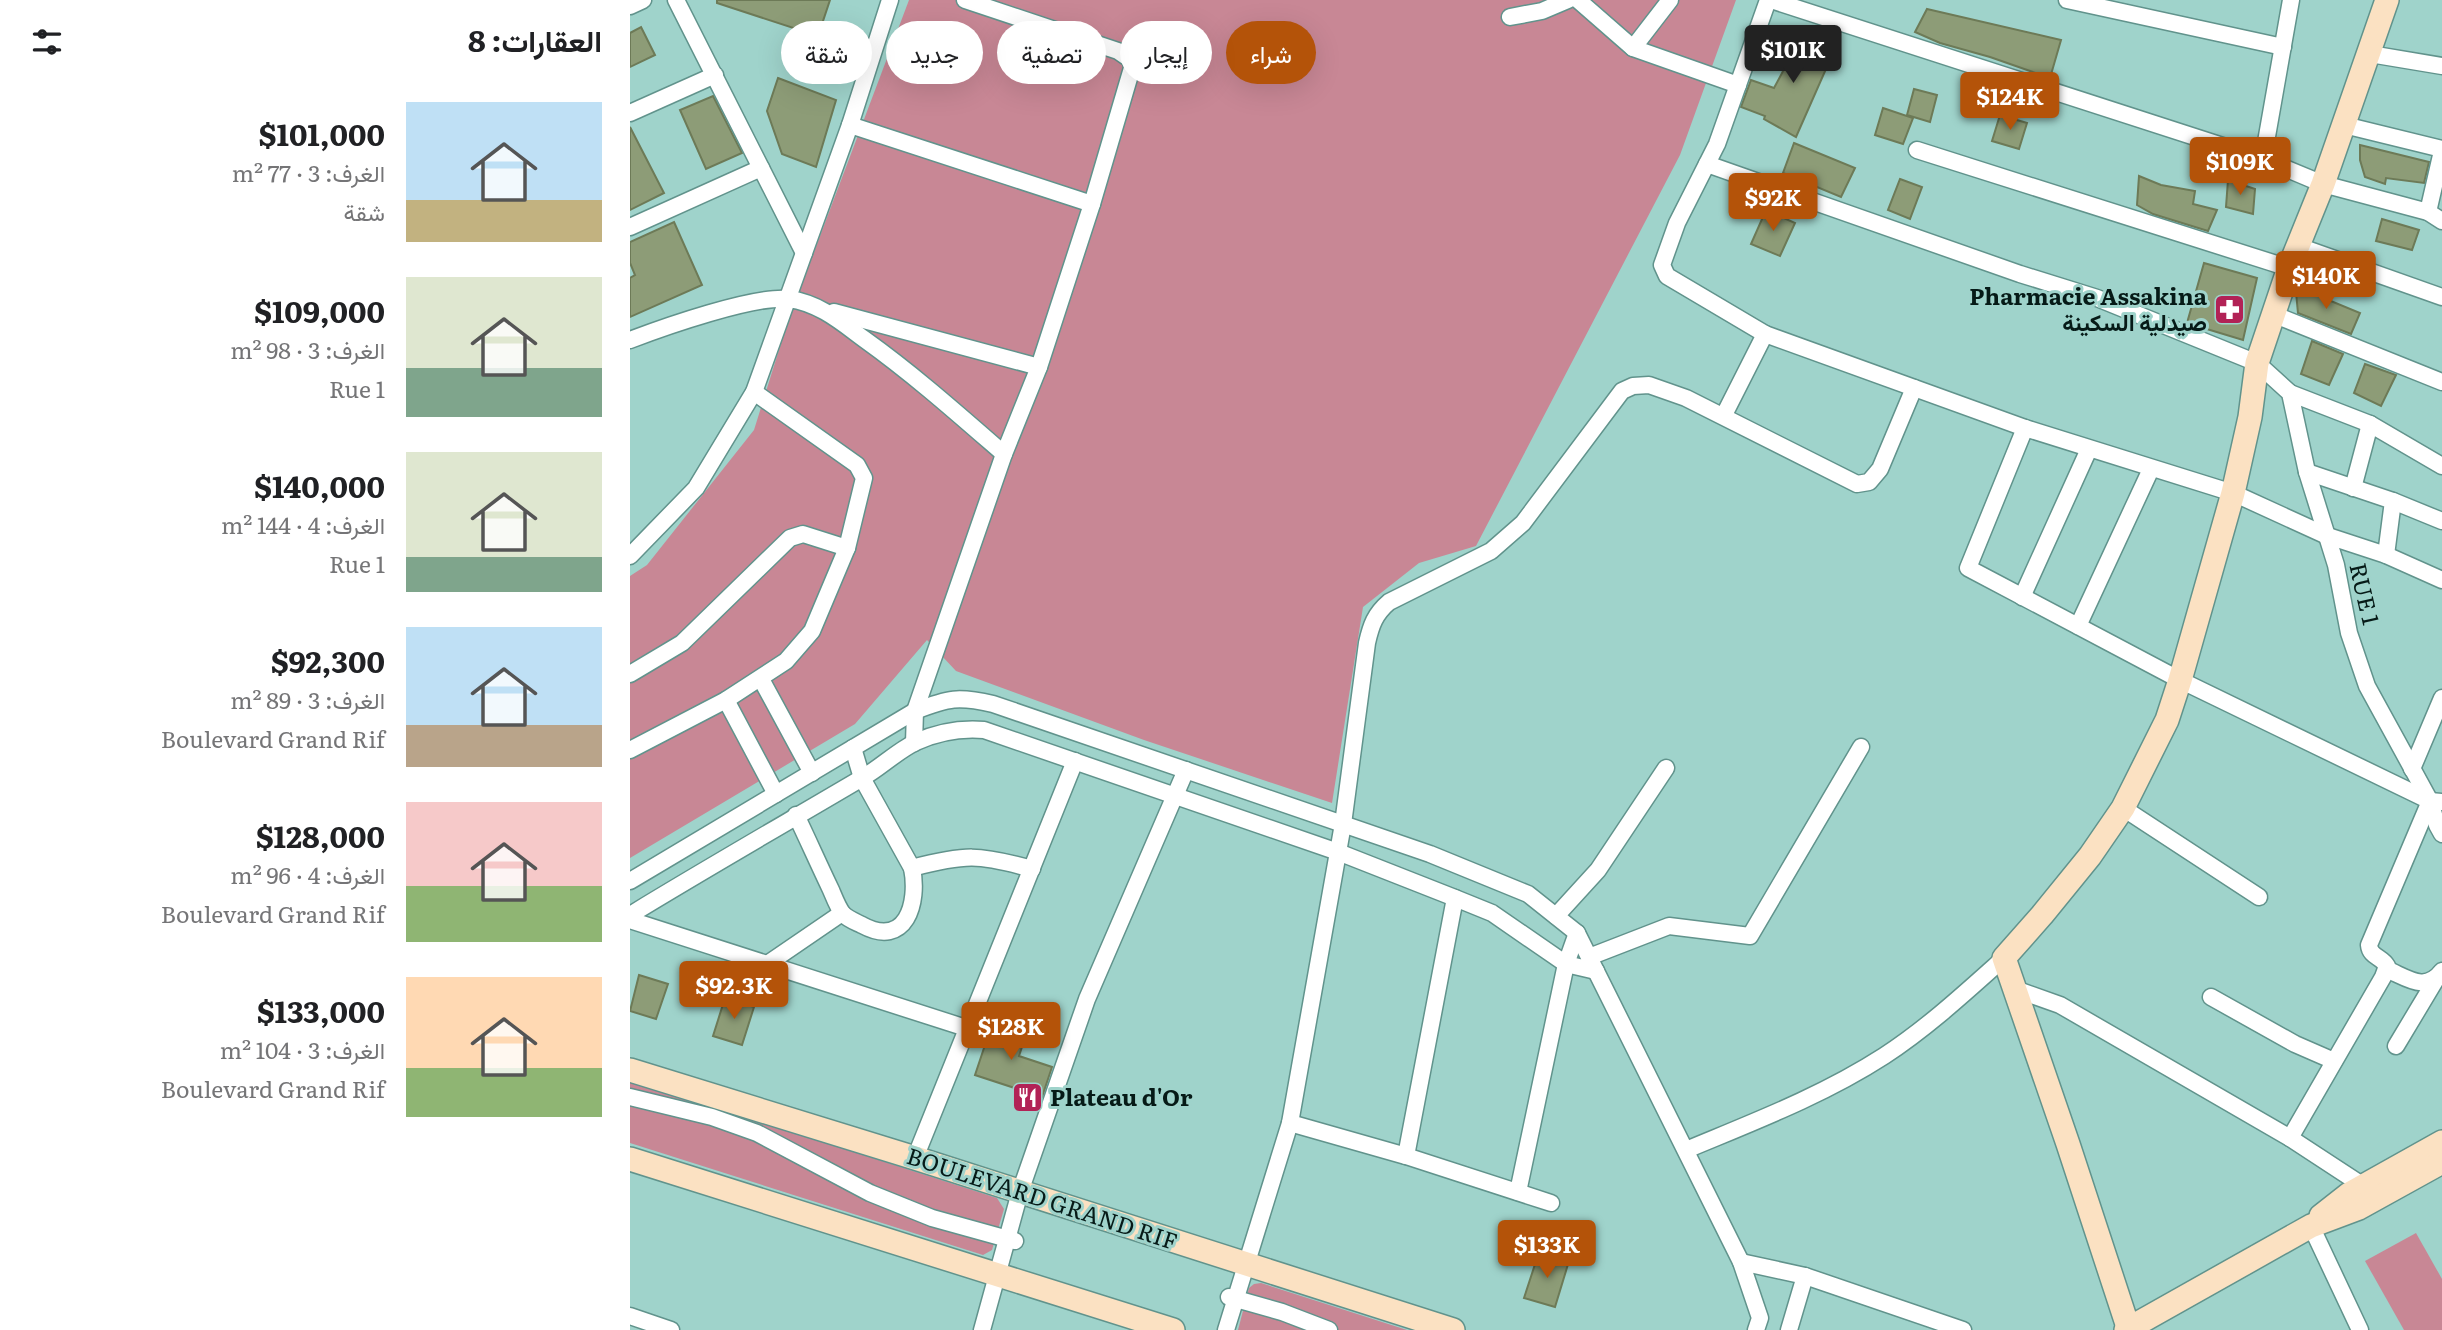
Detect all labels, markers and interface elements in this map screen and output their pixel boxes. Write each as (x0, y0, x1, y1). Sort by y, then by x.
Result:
text: العقارات: 8 (468, 17, 602, 61)
chip: شقة (781, 21, 872, 84)
chip: جديد (886, 21, 983, 84)
chip: تصفية (997, 21, 1106, 84)
chip: إيجار (1120, 21, 1212, 84)
chip: شراء (1226, 21, 1316, 84)
icon: filters (28, 23, 66, 61)
pin: $101K (1744, 25, 1842, 85)
text: $101K (1761, 31, 1825, 65)
pin: $124K (1961, 72, 2059, 132)
text: $124K (1976, 78, 2044, 112)
text: $101,000 (259, 111, 385, 155)
icon: home (462, 130, 546, 214)
pin: $109K (2191, 138, 2289, 197)
text: $109K (2206, 143, 2274, 177)
text: الغرف: 3 · 77 m² (232, 155, 385, 189)
pin: $92K (1732, 174, 1814, 233)
text: $92K (1745, 179, 1801, 213)
text: شقة (343, 194, 385, 228)
pin: $140K (2277, 252, 2375, 311)
text: $140K (2292, 257, 2360, 291)
place label: Pharmacie Assakina صيدلية السكينة (1969, 278, 2208, 338)
text: $109,000 (254, 288, 385, 332)
pharmacy icon: Pharmacie Assakina صيدلية السكينة (2213, 293, 2247, 327)
icon: home (462, 305, 546, 389)
text: الغرف: 3 · 98 m² (230, 332, 385, 366)
text: Rue 1 (329, 371, 385, 405)
text: $140,000 (254, 463, 385, 507)
icon: home (462, 480, 546, 564)
text: الغرف: 4 · 144 m² (221, 507, 385, 541)
text: Rue 1 (329, 546, 385, 580)
street label: RUE 1 (2342, 559, 2390, 628)
text: $92,300 (271, 638, 385, 682)
icon: home (462, 655, 546, 739)
text: الغرف: 3 · 89 m² (230, 682, 385, 716)
text: Boulevard Grand Rif (161, 721, 385, 755)
text: $128,000 (256, 813, 385, 857)
icon: home (462, 830, 546, 914)
text: الغرف: 4 · 96 m² (230, 857, 385, 891)
text: Boulevard Grand Rif (161, 896, 385, 930)
pin: $92.3K (677, 962, 791, 1021)
text: $92.3K (695, 967, 773, 1001)
text: $133,000 (257, 988, 385, 1032)
pin: $128K (962, 1002, 1060, 1062)
icon: home (462, 1005, 546, 1089)
text: $128K (977, 1008, 1045, 1042)
text: الغرف: 3 · 104 m² (220, 1032, 385, 1066)
text: Boulevard Grand Rif (161, 1071, 385, 1105)
place label: Plateau d'Or (1050, 1079, 1193, 1113)
restaurant icon: Plateau d'Or (1010, 1081, 1044, 1115)
street label: BOULEVARD GRAND RIF (903, 1137, 1182, 1257)
pin: $133K (1498, 1220, 1596, 1280)
text: $133K (1514, 1226, 1580, 1260)

